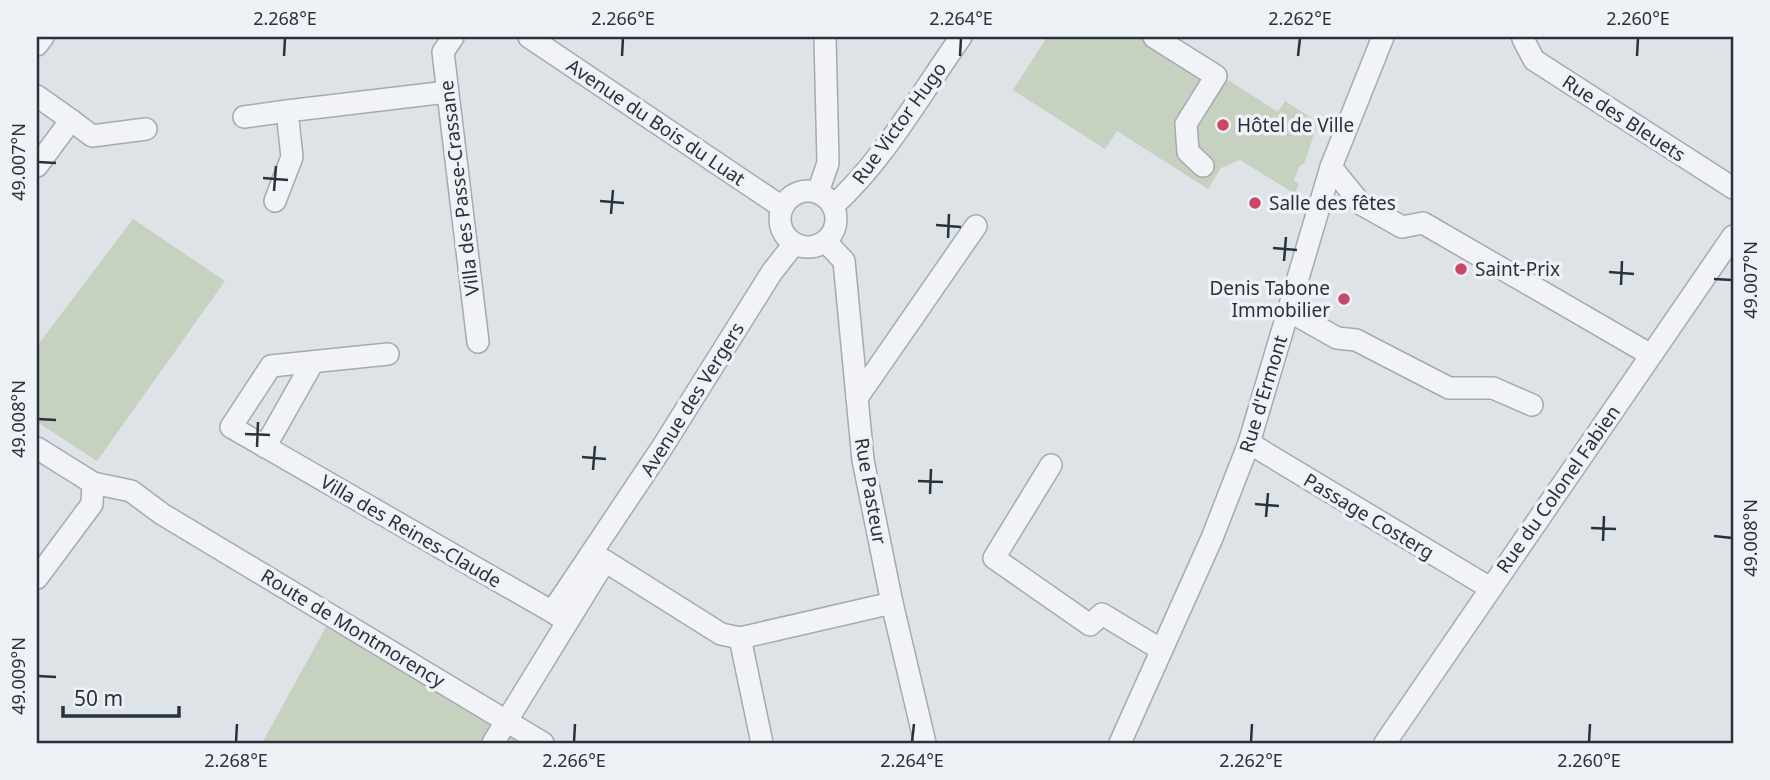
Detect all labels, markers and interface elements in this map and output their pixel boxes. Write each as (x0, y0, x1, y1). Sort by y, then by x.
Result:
text: 2.268°E (253, 6, 317, 30)
text: 2.266°E (591, 6, 655, 30)
text: 2.264°E (929, 6, 993, 30)
text: 2.262°E (1268, 6, 1332, 30)
text: 2.260°E (1606, 6, 1670, 30)
street label: Avenue du Bois du Luat (562, 52, 751, 192)
street label: Rue Victor Hugo (846, 57, 952, 189)
street label: Rue des Bleuets (1557, 68, 1691, 168)
street label: Villa des Passe-Crassane (433, 79, 485, 297)
place label: Hôtel de Ville (1237, 112, 1354, 138)
marker: Hôtel de Ville (1215, 117, 1231, 133)
text: 49.007°N (6, 123, 30, 201)
place label: Salle des fêtes (1269, 190, 1396, 216)
marker: Salle des fêtes (1247, 195, 1263, 211)
text: 49.007°N (1738, 241, 1762, 319)
place label: Saint-Prix (1475, 256, 1560, 282)
marker: Saint-Prix (1453, 261, 1469, 277)
place label: Denis Tabone Immobilier (1209, 275, 1330, 323)
marker: Denis Tabone Immobilier (1336, 291, 1352, 307)
street label: Avenue des Vergers (634, 317, 750, 481)
street label: Rue d'Ermont (1233, 332, 1293, 456)
text: 49.008°N (6, 380, 30, 458)
street label: Rue du Colonel Fabien (1490, 400, 1626, 578)
street label: Rue Pasteur (849, 436, 893, 546)
street label: Passage Costerg (1299, 467, 1439, 565)
street label: Villa des Reines-Claude (316, 468, 506, 594)
text: 49.008°N (1738, 499, 1762, 577)
street label: Route de Montmorency (256, 563, 450, 693)
text: 49.009°N (6, 637, 30, 715)
scale bar (63, 675, 178, 719)
text: 50 m (74, 684, 123, 712)
text: 2.268°E (204, 748, 268, 772)
text: 2.266°E (542, 748, 606, 772)
text: 2.264°E (880, 748, 944, 772)
text: 2.262°E (1219, 748, 1283, 772)
text: 2.260°E (1557, 748, 1621, 772)

